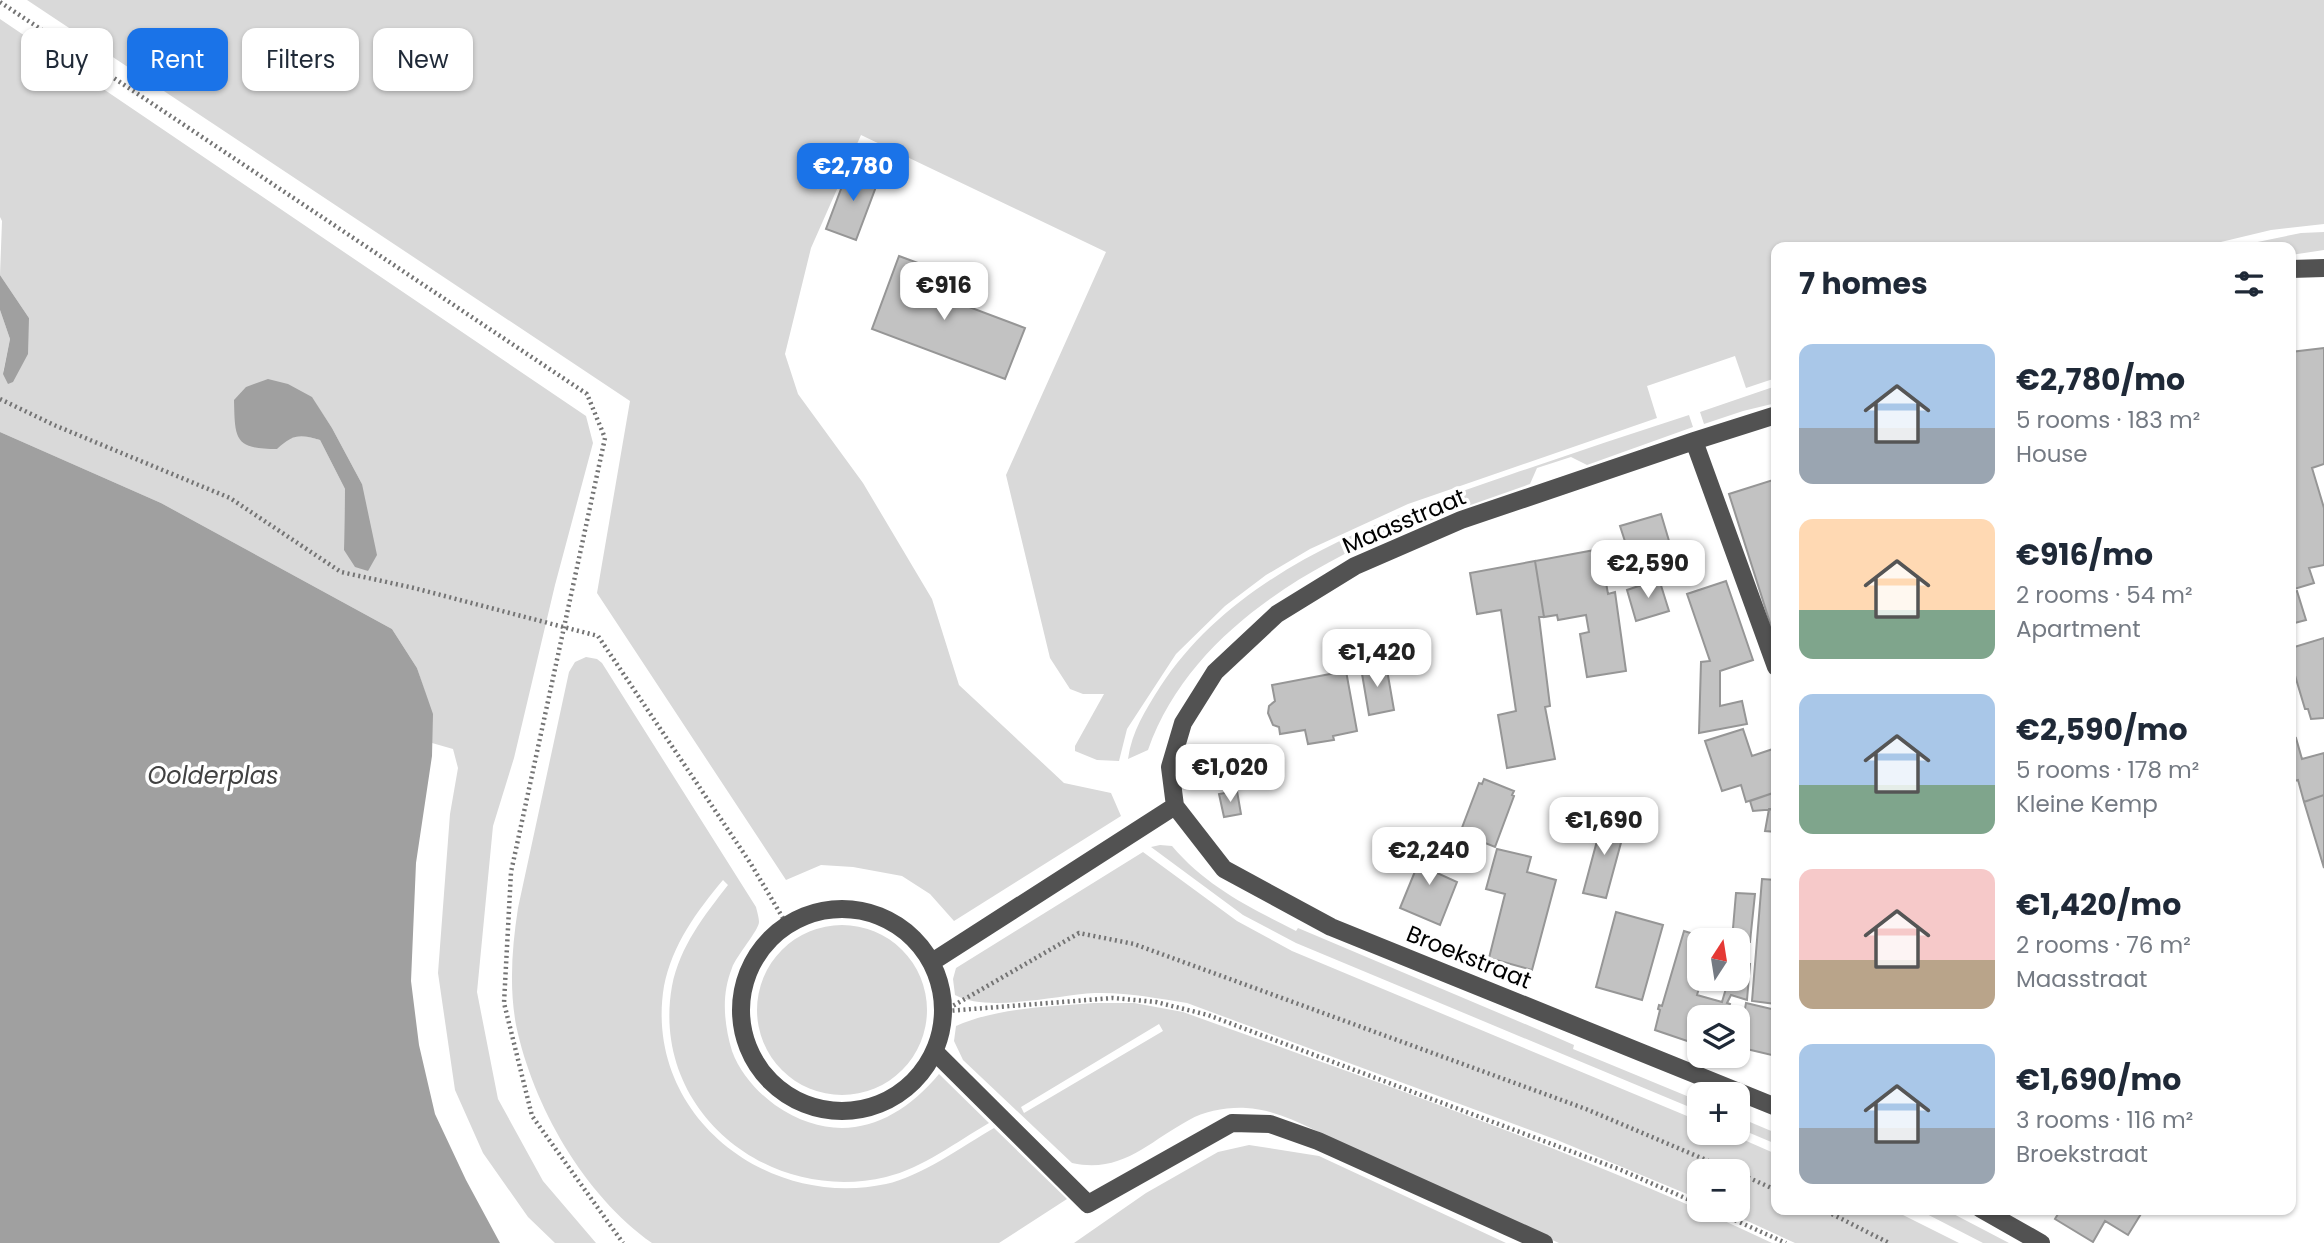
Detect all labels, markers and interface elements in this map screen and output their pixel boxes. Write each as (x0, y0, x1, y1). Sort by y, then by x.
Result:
chip: Buy (21, 28, 113, 91)
chip: Rent (127, 28, 228, 91)
chip: Filters (242, 28, 359, 91)
chip: New (373, 28, 473, 91)
pin: €2,780 (796, 144, 910, 203)
text: €2,780 (813, 150, 893, 182)
pin: €916 (903, 262, 985, 322)
text: 7 homes (1799, 262, 1928, 305)
icon: filters (2230, 265, 2268, 303)
text: €916 (916, 269, 972, 301)
text: €2,780/mo (2016, 358, 2185, 401)
icon: home (1855, 372, 1939, 456)
text: 5 rooms · 183 m² (2016, 404, 2200, 436)
text: House (2016, 438, 2088, 470)
street label: Maasstraat (1337, 481, 1471, 561)
text: €916/mo (2016, 533, 2153, 576)
pin: €2,590 (1591, 540, 1705, 600)
text: €2,590 (1607, 547, 1689, 579)
icon: home (1855, 547, 1939, 631)
text: 2 rooms · 54 m² (2016, 579, 2193, 611)
text: Apartment (2016, 613, 2141, 645)
pin: €1,420 (1320, 630, 1434, 689)
text: €1,420 (1338, 636, 1416, 668)
text: €2,590/mo (2016, 708, 2188, 751)
icon: home (1855, 722, 1939, 806)
pin: €1,020 (1173, 744, 1287, 804)
text: €1,020 (1192, 751, 1268, 783)
text: 5 rooms · 178 m² (2016, 754, 2199, 786)
water label: Oolderplas (147, 759, 279, 792)
text: Kleine Kemp (2016, 788, 2158, 820)
pin: €1,690 (1547, 798, 1661, 857)
text: €1,690 (1565, 804, 1643, 836)
pin: €2,240 (1372, 828, 1486, 887)
text: €2,240 (1388, 834, 1470, 866)
text: €1,420/mo (2016, 883, 2181, 926)
icon: home (1855, 897, 1939, 981)
street label: Broekstraat (1402, 917, 1536, 997)
north arrow (1687, 928, 1750, 990)
map controls (1687, 928, 1750, 1222)
text: 2 rooms · 76 m² (2016, 929, 2191, 961)
text: Maasstraat (2016, 963, 2147, 995)
button: layers (1687, 1005, 1750, 1068)
text: €1,690/mo (2016, 1058, 2181, 1101)
icon: home (1855, 1072, 1939, 1156)
button: + (1687, 1082, 1750, 1145)
text: 3 rooms · 116 m² (2016, 1104, 2193, 1136)
text: Broekstraat (2016, 1138, 2148, 1170)
button: − (1687, 1159, 1750, 1222)

